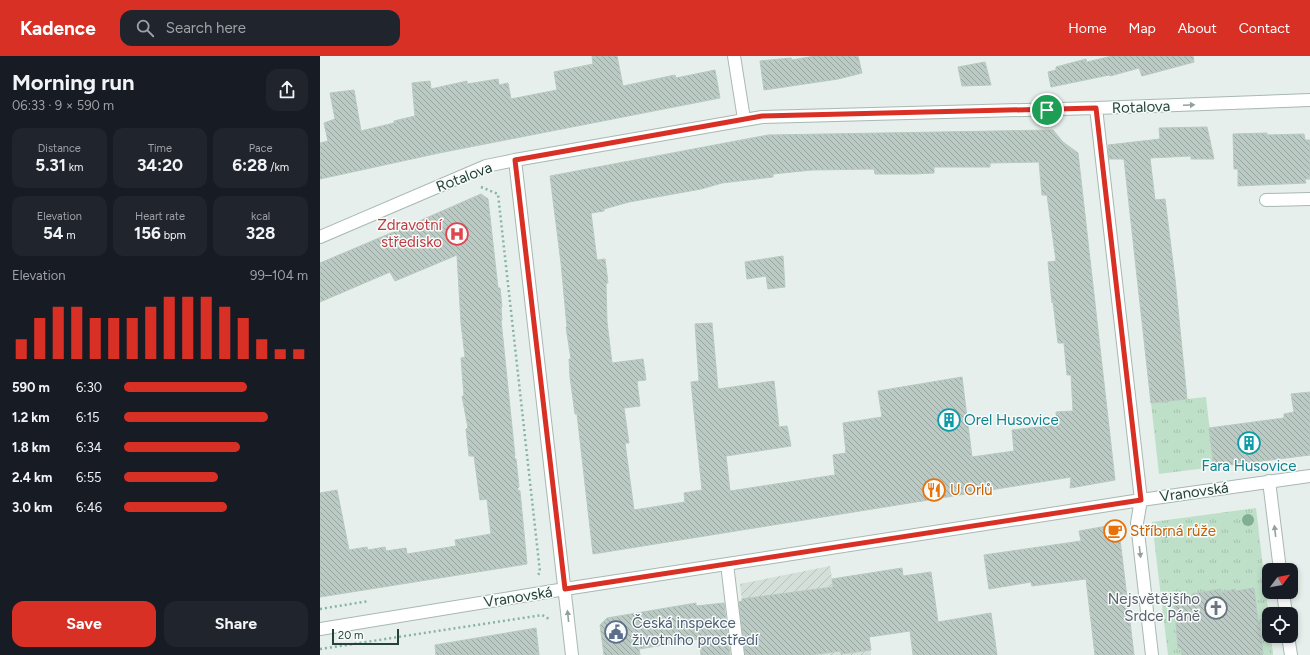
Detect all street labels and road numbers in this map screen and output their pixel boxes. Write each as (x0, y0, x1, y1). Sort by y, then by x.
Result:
street label: Rotalova (1111, 97, 1171, 117)
street label: Rotalova (433, 158, 495, 196)
street label: Vranovská (1158, 478, 1230, 506)
street label: Vranovská (482, 583, 554, 611)

